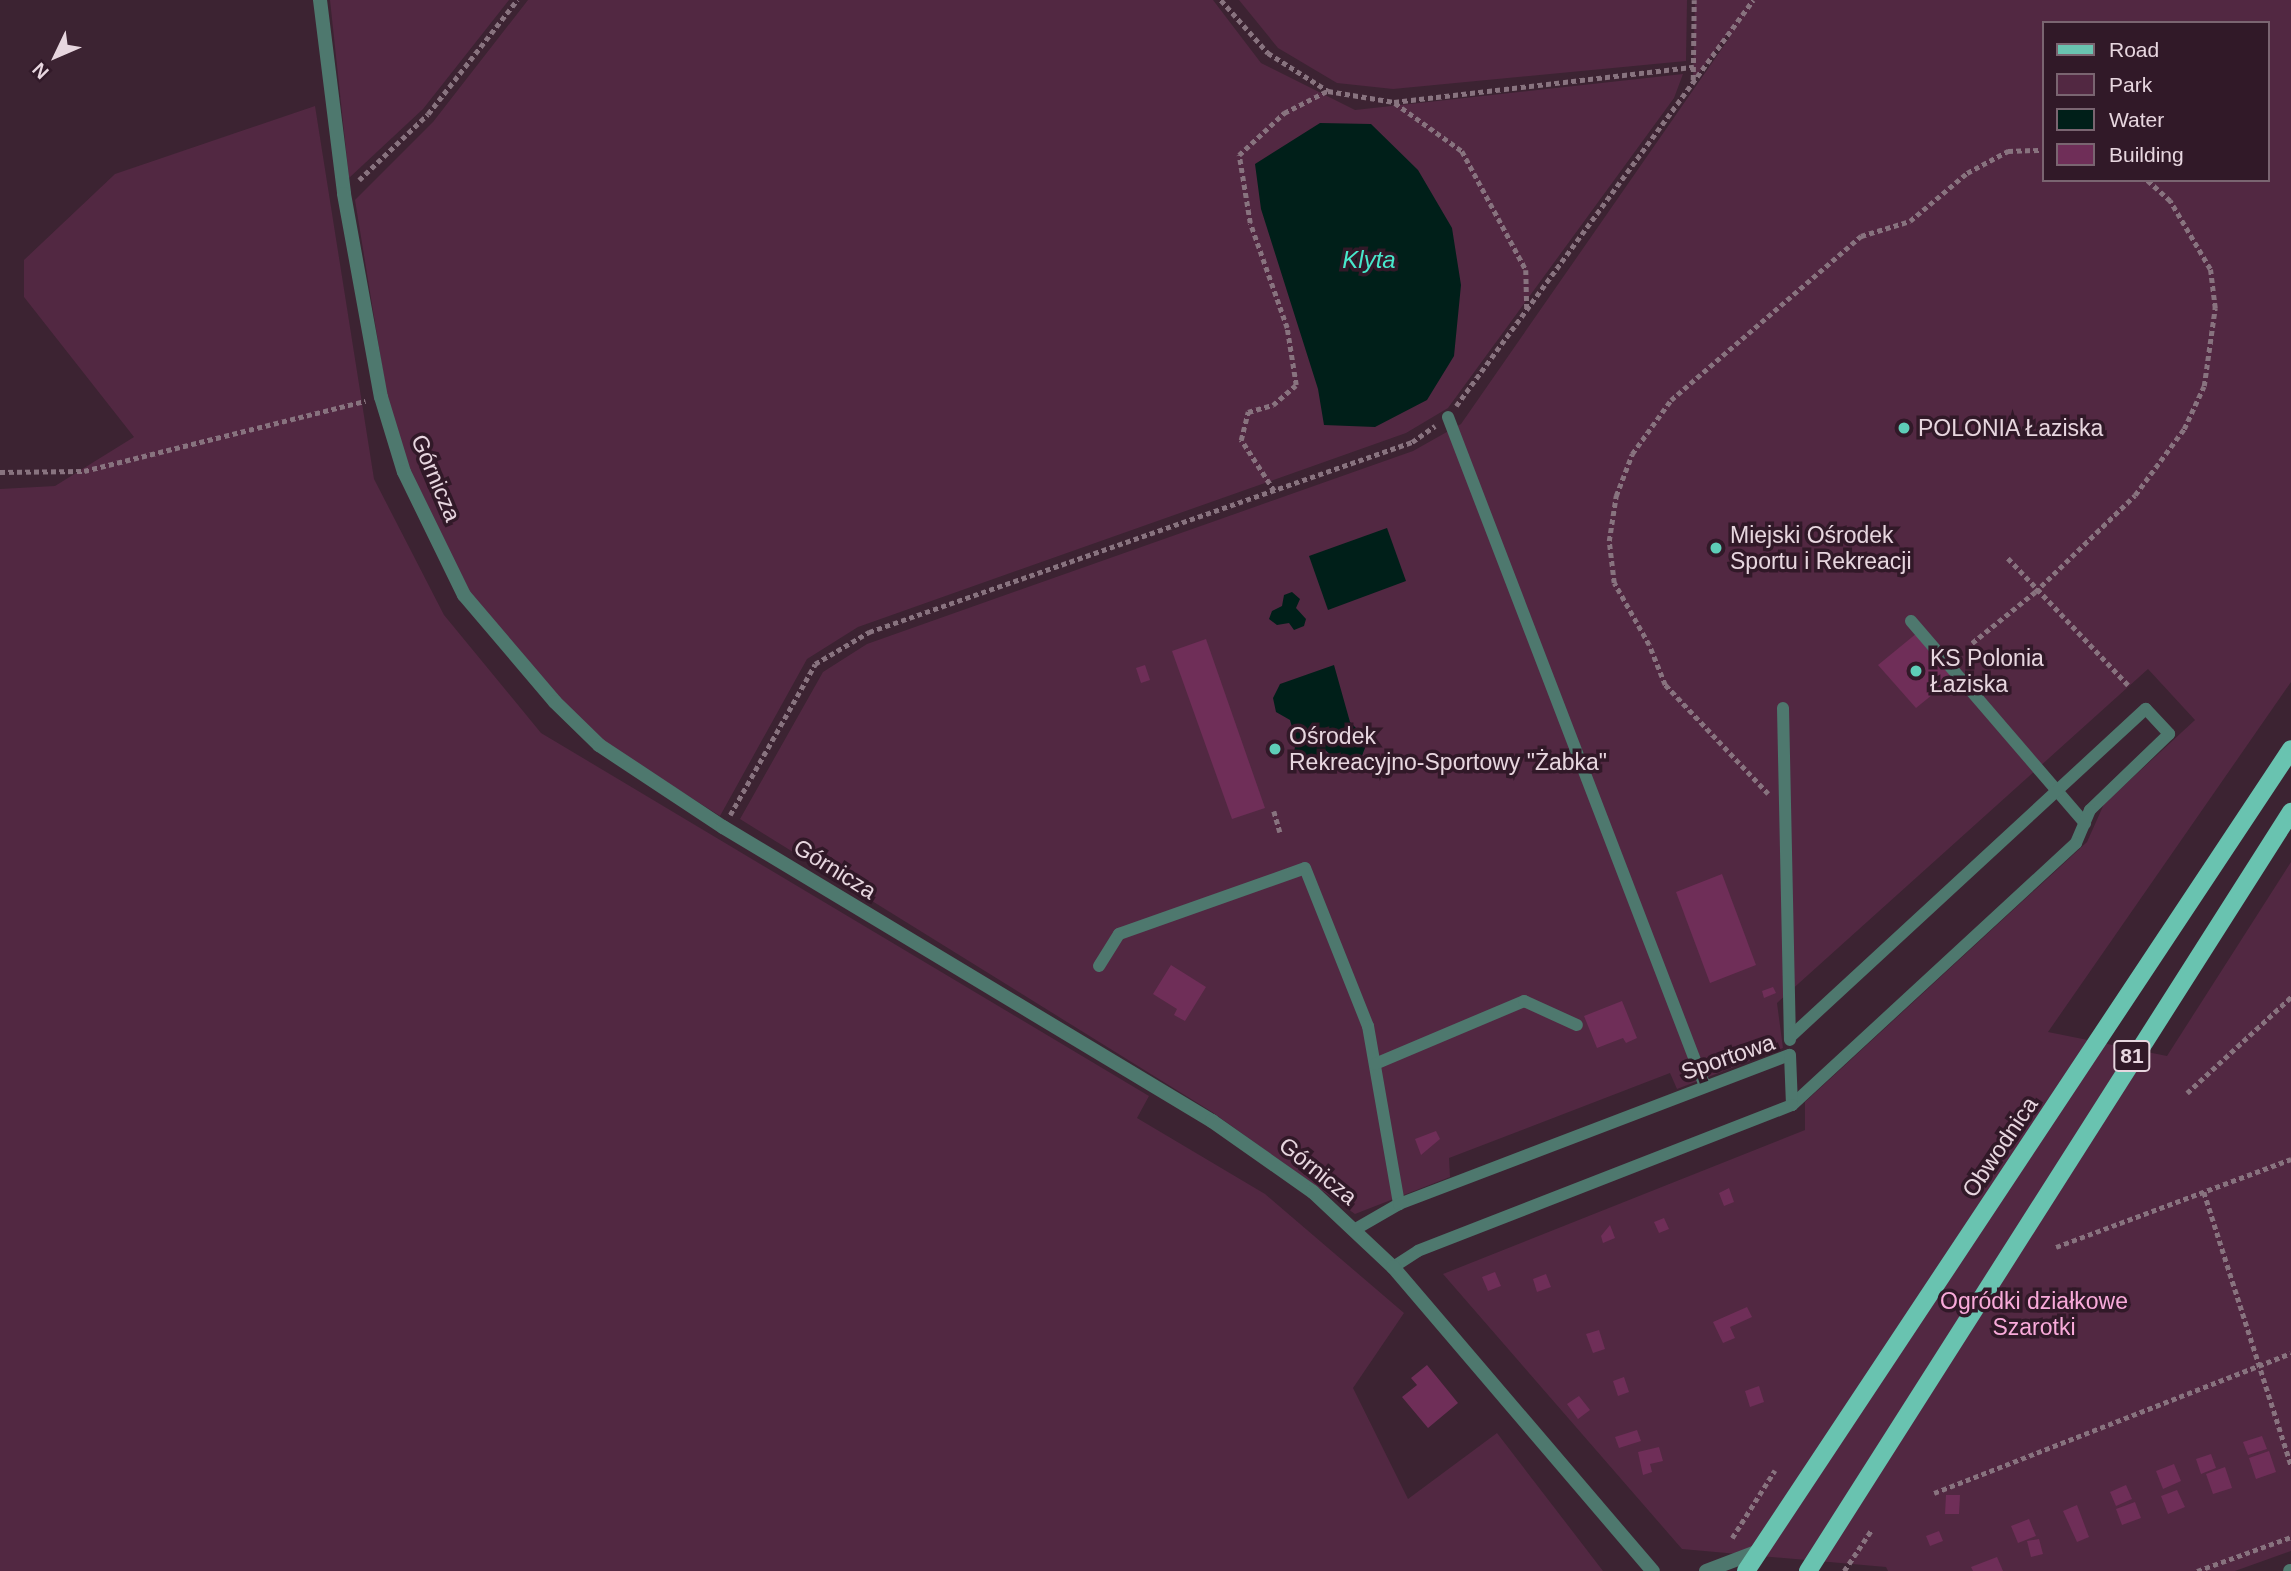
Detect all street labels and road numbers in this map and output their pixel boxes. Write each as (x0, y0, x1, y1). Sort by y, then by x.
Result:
street label: Górnicza (405, 430, 467, 526)
street label: Górnicza (789, 833, 881, 905)
street label: Sportowa (1678, 1028, 1778, 1086)
road number: 81 (2113, 1038, 2151, 1074)
street label: Obwodnica (1956, 1092, 2044, 1202)
street label: Górnicza (1274, 1131, 1362, 1211)

